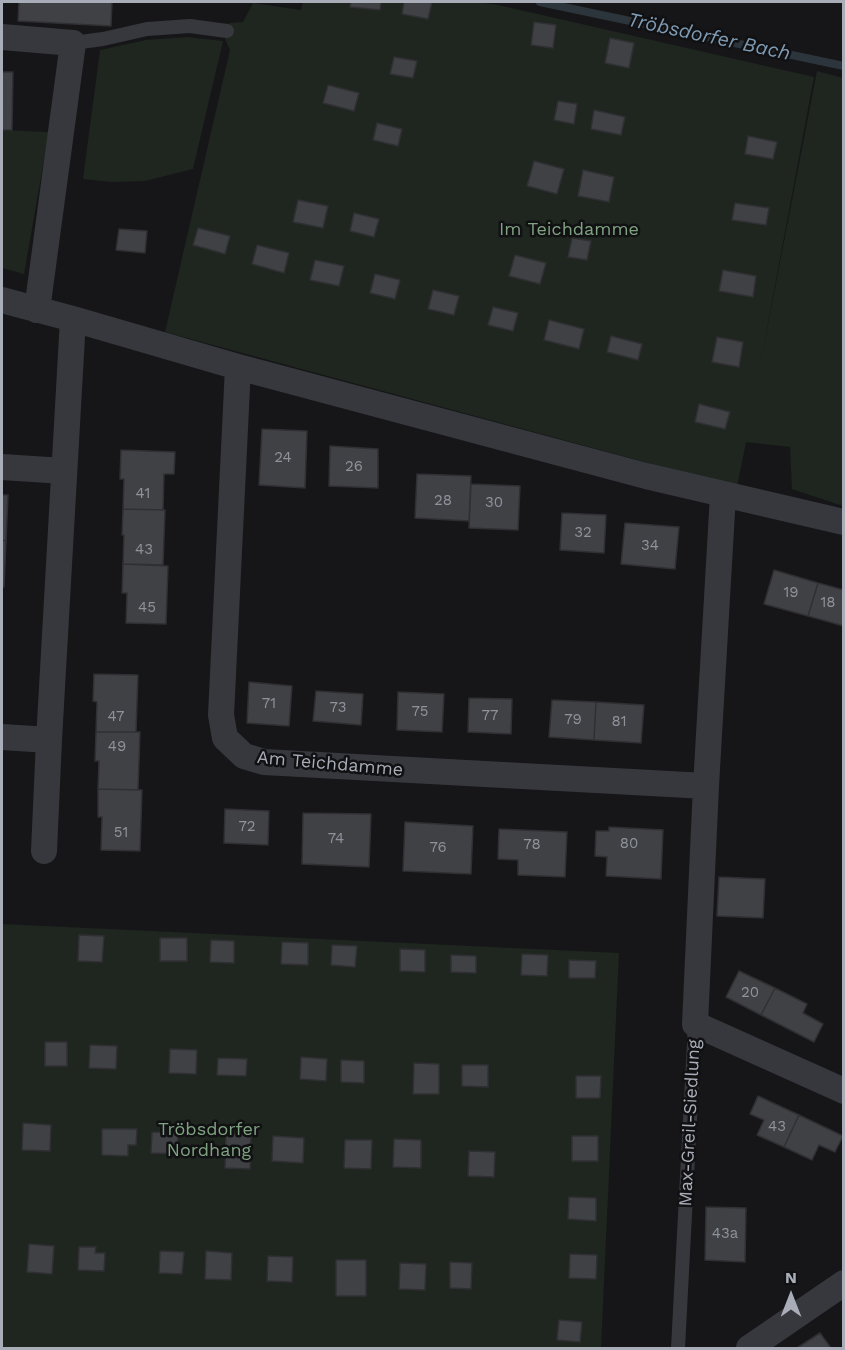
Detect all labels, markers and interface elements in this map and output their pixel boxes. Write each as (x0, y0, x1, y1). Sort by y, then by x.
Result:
water label: Tröbsdorfer Bach (625, 8, 793, 66)
park label: Im Teichdamme (499, 219, 639, 241)
house number: 24 (274, 449, 292, 467)
house number: 26 (345, 458, 363, 476)
house number: 41 (136, 485, 150, 503)
house number: 28 (434, 492, 452, 510)
house number: 30 (485, 494, 503, 512)
house number: 32 (574, 524, 592, 542)
house number: 34 (641, 537, 659, 555)
house number: 43 (135, 541, 153, 559)
house number: 19 (783, 584, 799, 602)
house number: 18 (820, 594, 836, 612)
house number: 45 (138, 599, 156, 617)
house number: 71 (262, 695, 276, 713)
house number: 73 (329, 699, 347, 717)
house number: 75 (411, 703, 429, 721)
house number: 77 (482, 707, 498, 725)
house number: 47 (108, 708, 124, 726)
house number: 79 (564, 711, 582, 729)
house number: 81 (611, 713, 627, 731)
house number: 49 (108, 738, 126, 756)
street label: Am Teichdamme (256, 747, 404, 781)
house number: 72 (238, 818, 256, 836)
house number: 51 (114, 824, 128, 842)
house number: 74 (328, 830, 344, 848)
house number: 80 (620, 835, 638, 853)
house number: 78 (523, 836, 541, 854)
house number: 76 (429, 839, 447, 857)
house number: 20 (741, 984, 759, 1002)
street label: Max-Greil-Siedlung (675, 1039, 705, 1207)
house number: 43 (768, 1118, 786, 1136)
park label: Tröbsdorfer Nordhang (158, 1119, 260, 1162)
house number: 43a (712, 1225, 738, 1243)
north arrow (761, 1266, 821, 1326)
text: N (785, 1268, 797, 1287)

